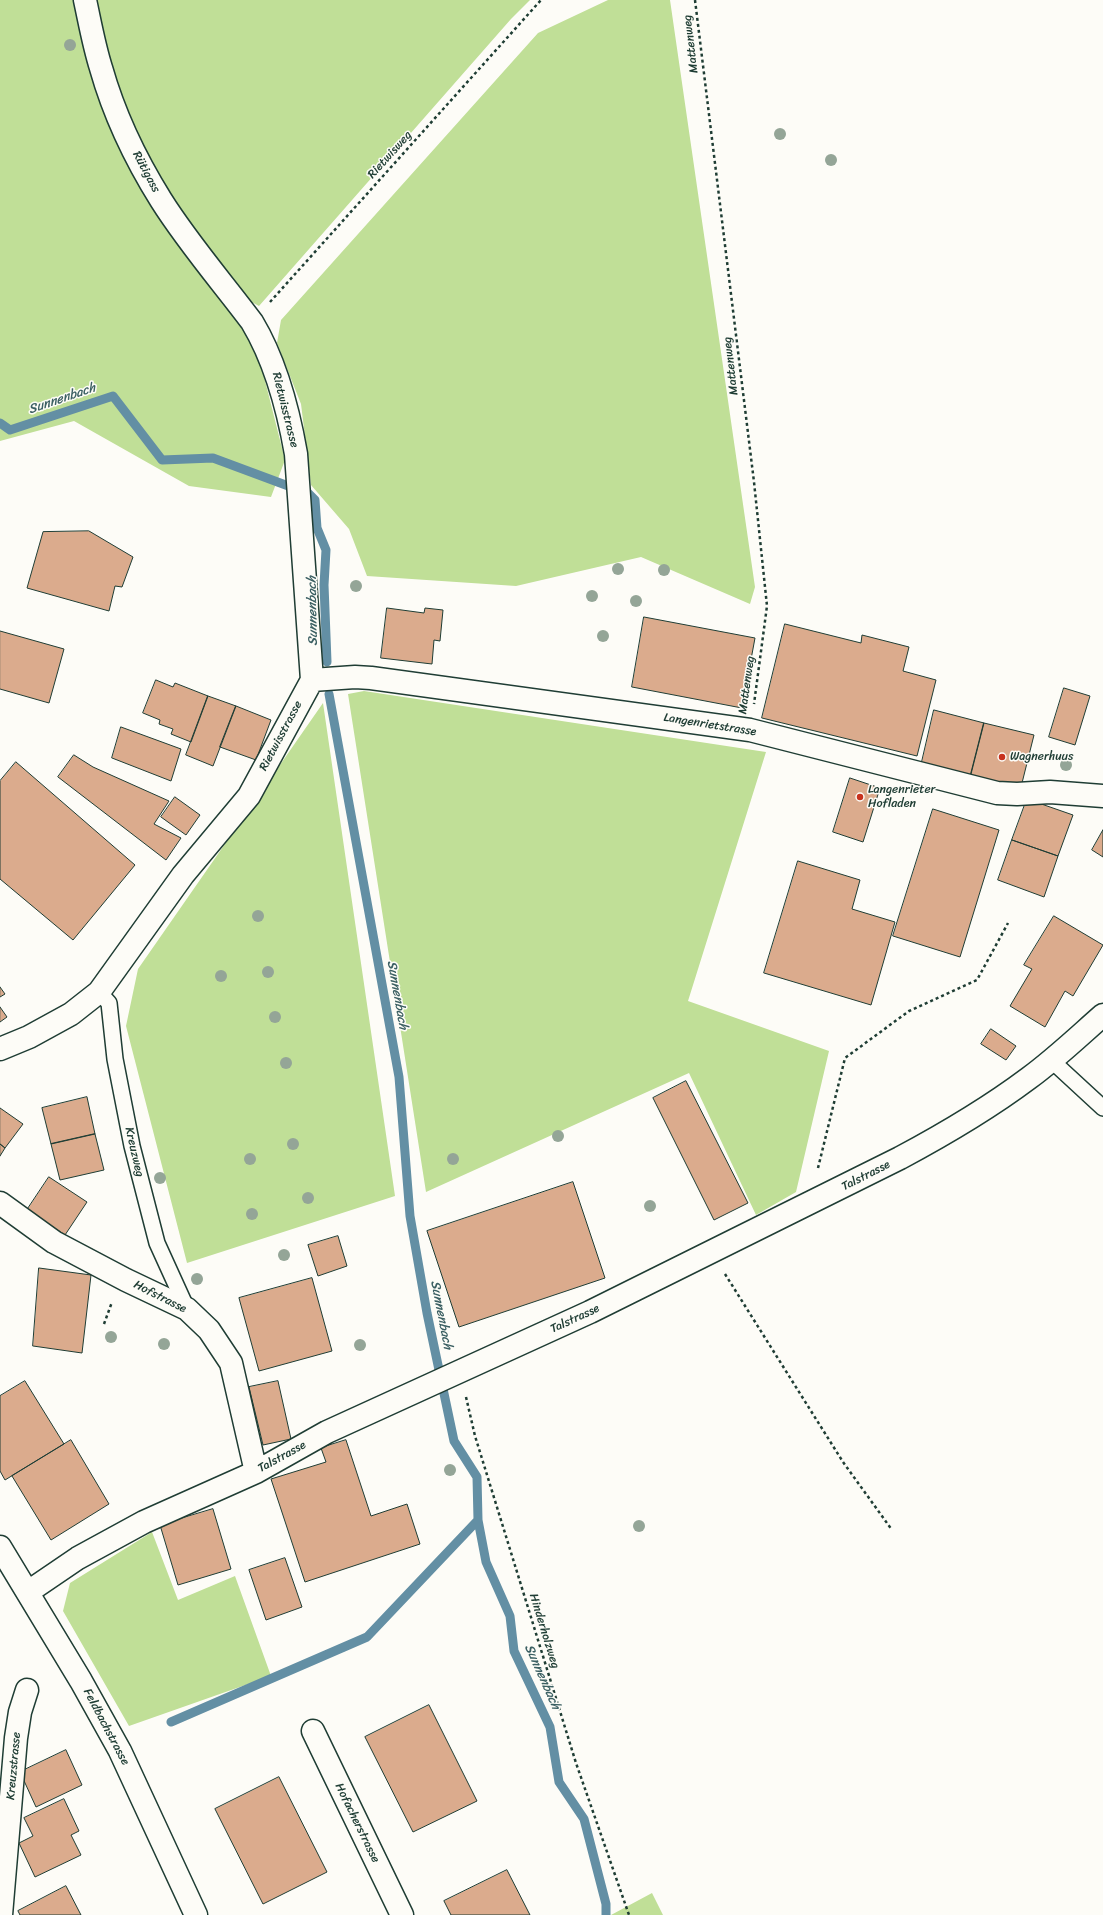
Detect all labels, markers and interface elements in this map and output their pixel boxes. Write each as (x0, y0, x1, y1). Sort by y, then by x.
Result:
street label: Mattenweg (680, 14, 702, 74)
street label: Rietwisweg (365, 128, 415, 182)
street label: Rütigass (129, 149, 163, 195)
street label: Mattenweg (720, 336, 742, 396)
street label: Rietwisstrasse (269, 371, 301, 449)
water label: Sunnenbach (26, 380, 98, 418)
water label: Sunnenbach (305, 576, 321, 646)
street label: Mattenweg (736, 655, 758, 715)
street label: Rietwisstrasse (256, 698, 306, 774)
street label: Langenrietstrasse (663, 711, 757, 739)
place label: Wagnerhuus (1010, 750, 1074, 764)
marker: Wagnerhuus (997, 752, 1007, 762)
place label: Langenrieter Hofladen (868, 783, 936, 811)
marker: Langenrieter Hofladen (855, 792, 865, 802)
water label: Sunnenbach (383, 959, 411, 1031)
street label: Kreuzweg (121, 1126, 147, 1178)
street label: Talstrasse (839, 1158, 893, 1194)
street label: Hofstrasse (131, 1278, 189, 1316)
water label: Sunnenbach (427, 1279, 455, 1351)
street label: Talstrasse (548, 1301, 602, 1337)
street label: Talstrasse (256, 1438, 308, 1476)
street label: Hinderholzweg (526, 1592, 562, 1670)
water label: Sunnenbach (521, 1642, 563, 1712)
street label: Feldbachstrasse (80, 1686, 132, 1768)
street label: Kreuzstrasse (4, 1731, 24, 1801)
street label: Hofacherstrasse (331, 1781, 383, 1865)

